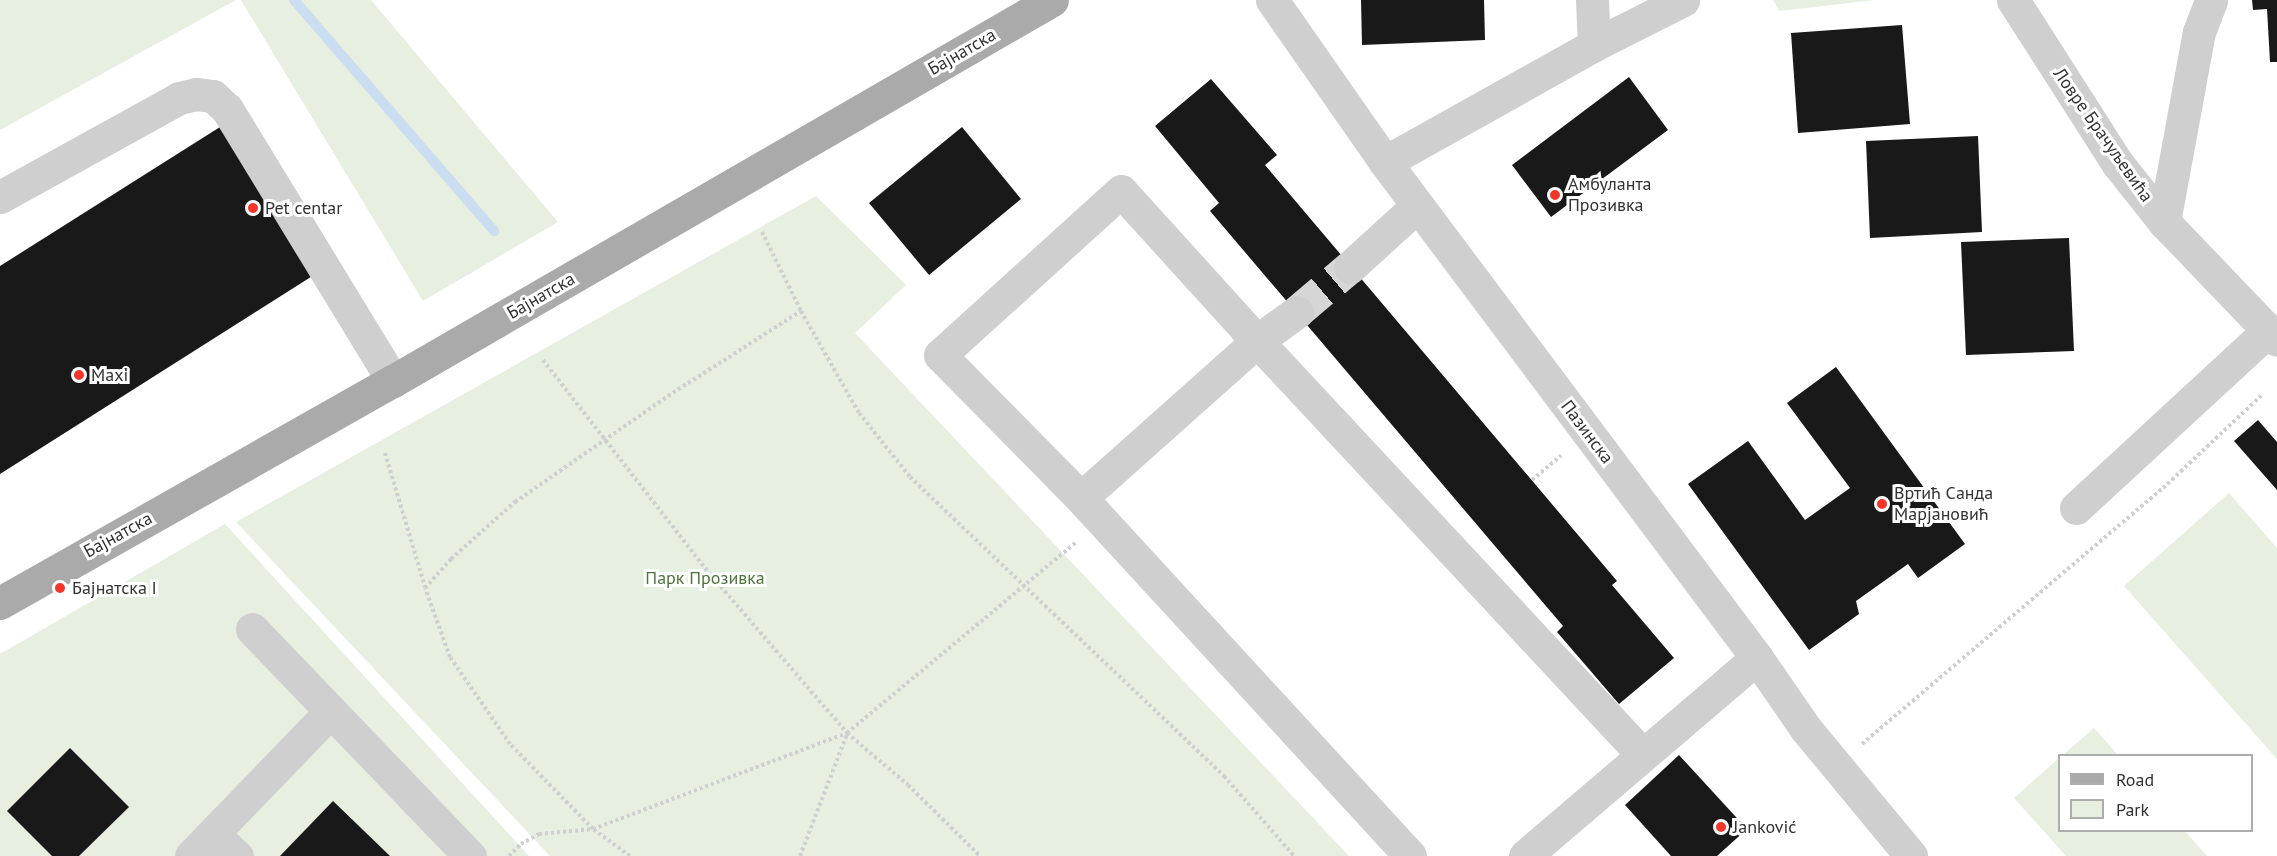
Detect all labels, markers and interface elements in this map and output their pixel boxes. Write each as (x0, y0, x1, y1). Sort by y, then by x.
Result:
street label: Бајнатска (924, 24, 1000, 80)
street label: Ловре Брачуљевића (2049, 64, 2157, 206)
place label: Амбуланта Прозивка (1568, 174, 1652, 216)
marker: Амбуланта Прозивка (1546, 186, 1564, 204)
place label: Pet centar (265, 197, 342, 219)
marker: Pet centar (246, 201, 260, 215)
street label: Бајнатска (503, 268, 579, 324)
place label: Maxi (91, 364, 128, 386)
marker: Maxi (72, 368, 86, 382)
street label: Пазинска (1556, 396, 1618, 468)
place label: Вртић Санда Марјановић (1894, 483, 1993, 526)
marker: Вртић Санда Марјановић (1875, 497, 1889, 511)
street label: Бајнатска (80, 507, 156, 563)
park label: Парк Прозивка (645, 567, 765, 589)
place label: Бајнатска I (72, 577, 157, 599)
marker: Бајнатска I (53, 581, 67, 595)
legend (2058, 754, 2253, 832)
text: Road (2116, 768, 2154, 791)
text: Park (2116, 798, 2149, 821)
place label: Janković (1733, 816, 1796, 838)
marker: Janković (1714, 820, 1728, 834)

